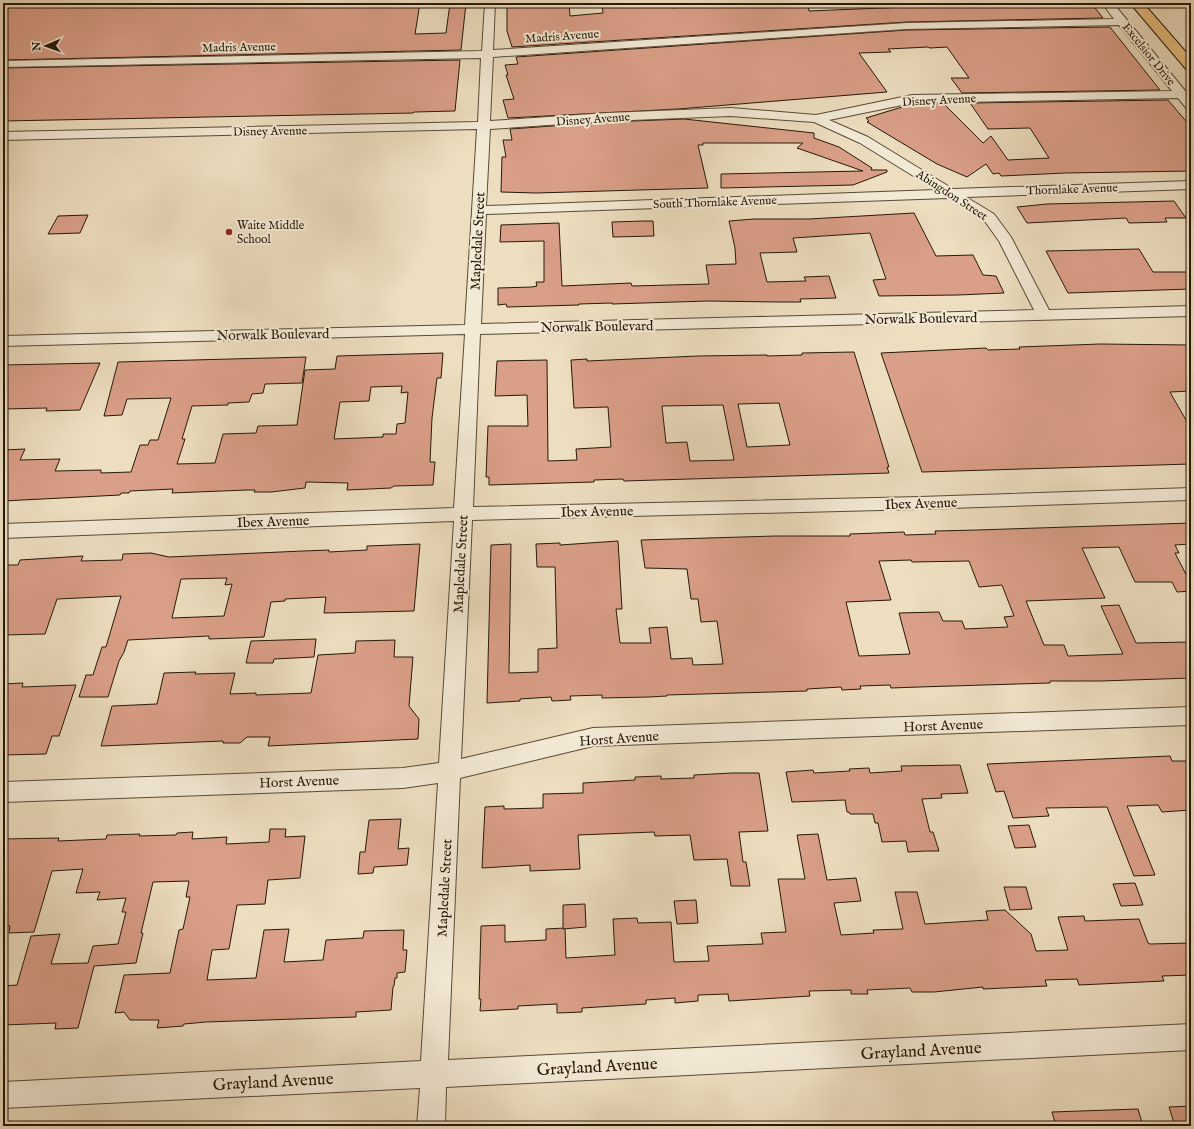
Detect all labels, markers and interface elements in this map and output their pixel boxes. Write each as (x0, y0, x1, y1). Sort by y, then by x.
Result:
street label: Excelsior Drive (1119, 20, 1179, 89)
north arrow (26, 26, 66, 66)
street label: Madris Avenue (525, 26, 600, 47)
street label: Madris Avenue (202, 39, 277, 56)
text: N (30, 41, 44, 52)
street label: Disney Avenue (902, 91, 977, 110)
street label: Disney Avenue (556, 109, 631, 130)
street label: Disney Avenue (233, 123, 308, 140)
street label: Abingdon Street (912, 166, 990, 224)
street label: Thornlake Avenue (1026, 180, 1119, 199)
street label: Mapledale Street (466, 191, 490, 291)
street label: South Thornlake Avenue (653, 193, 778, 212)
place label: Waite Middle School (237, 218, 305, 247)
marker: Waite Middle School (224, 227, 234, 237)
street label: Norwalk Boulevard (864, 309, 978, 329)
street label: Norwalk Boulevard (540, 317, 654, 337)
street label: Norwalk Boulevard (216, 325, 330, 345)
street label: Ibex Avenue (884, 494, 958, 514)
street label: Ibex Avenue (561, 502, 634, 522)
street label: Ibex Avenue (236, 512, 310, 532)
street label: Mapledale Street (449, 514, 473, 614)
street label: Horst Avenue (903, 716, 984, 736)
street label: Horst Avenue (579, 727, 660, 751)
street label: Horst Avenue (259, 772, 340, 792)
street label: Mapledale Street (433, 838, 457, 938)
street label: Grayland Avenue (860, 1038, 982, 1065)
street label: Grayland Avenue (536, 1054, 658, 1081)
street label: Grayland Avenue (212, 1069, 334, 1096)

